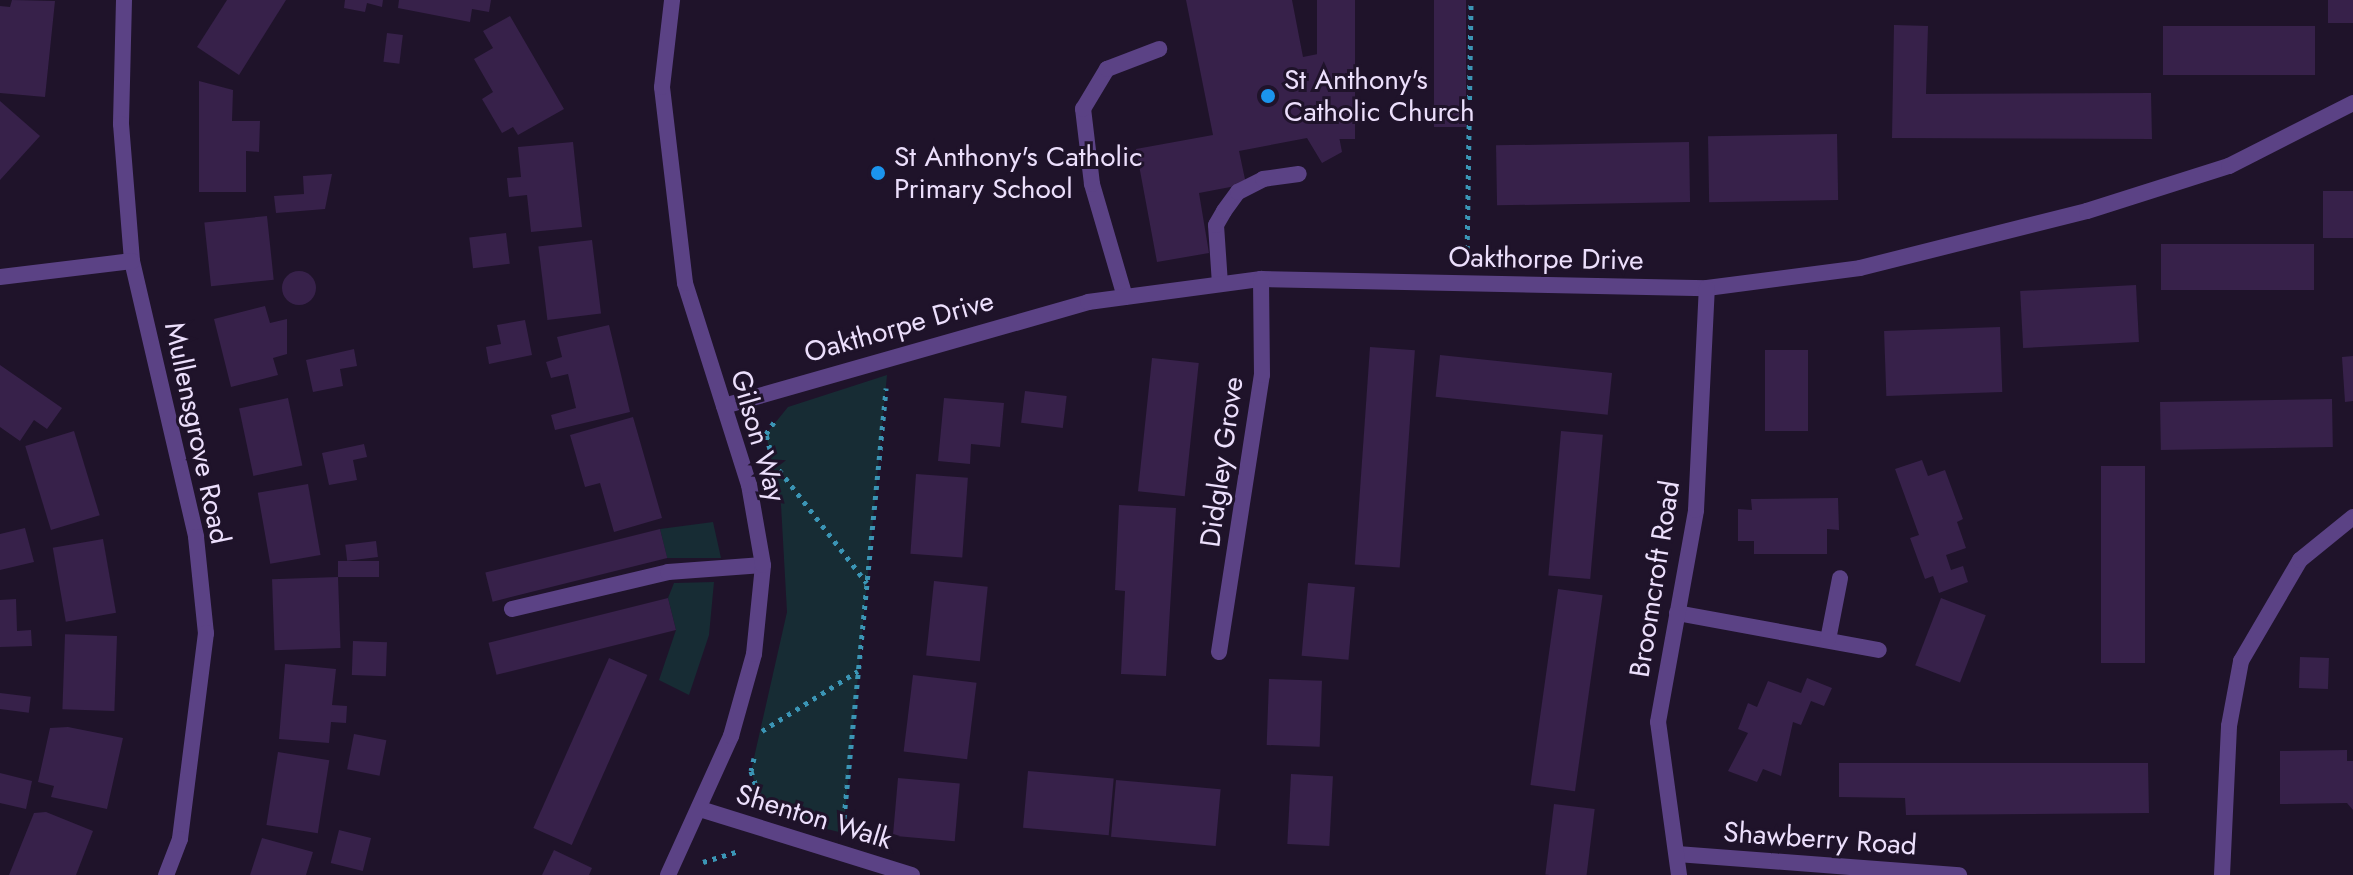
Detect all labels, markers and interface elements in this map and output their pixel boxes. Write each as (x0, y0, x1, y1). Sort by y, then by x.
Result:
place label: St Anthony's Catholic Church (1284, 63, 1475, 129)
marker: St Anthony's Catholic Church (1259, 87, 1277, 105)
place label: St Anthony's Catholic Primary School (894, 140, 1143, 206)
marker: St Anthony's Catholic Primary School (869, 164, 887, 182)
street label: Oakthorpe Drive (1448, 240, 1644, 278)
street label: Oakthorpe Drive (801, 284, 997, 370)
street label: Mullensgrove Road (157, 319, 237, 547)
street label: Gilson Way (723, 366, 793, 506)
street label: Didgley Grove (1193, 375, 1251, 549)
street label: Broomcroft Road (1623, 478, 1687, 680)
street label: Shenton Walk (732, 777, 896, 857)
street label: Shawberry Road (1722, 815, 1918, 863)

